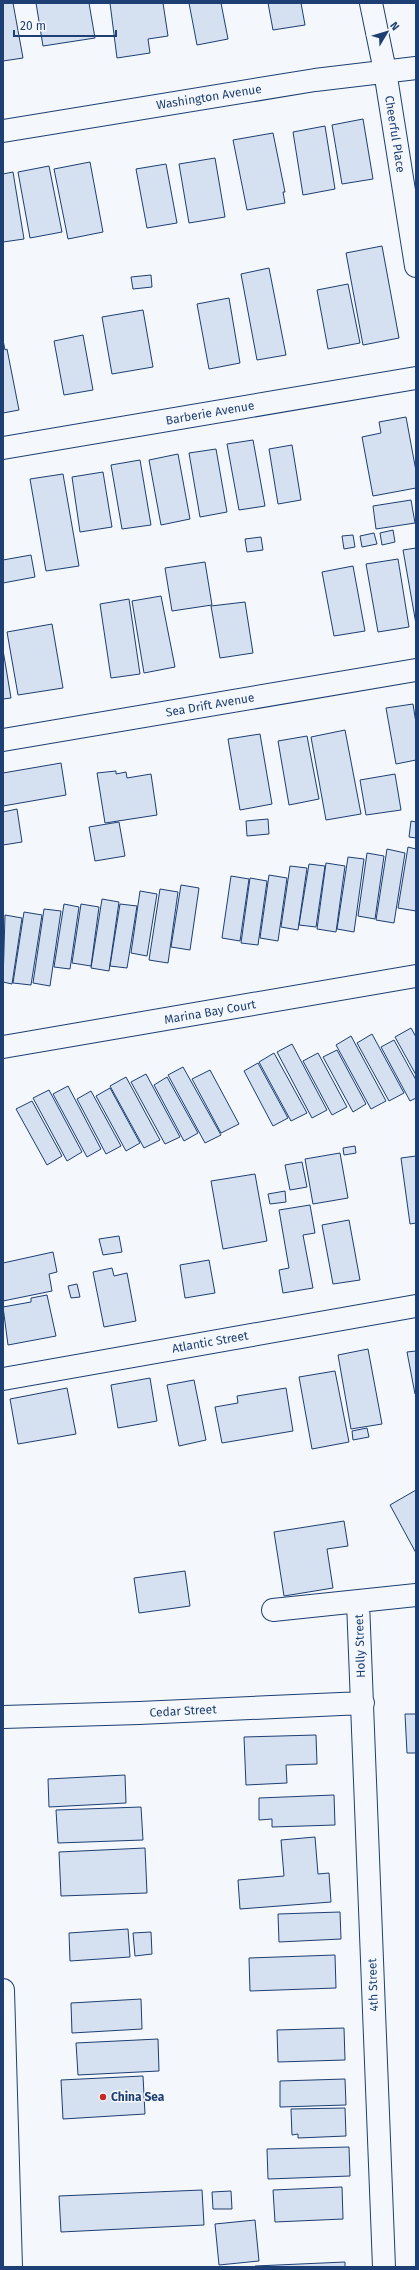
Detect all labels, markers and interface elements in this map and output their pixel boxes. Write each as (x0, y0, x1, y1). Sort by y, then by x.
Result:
scale bar (14, 12, 116, 38)
north arrow (367, 12, 407, 52)
text: 20 m (20, 19, 46, 33)
text: N (387, 19, 402, 33)
street label: Washington Avenue (155, 82, 263, 112)
street label: Cheerful Place (382, 94, 408, 174)
street label: Barberie Avenue (165, 398, 255, 428)
street label: Sea Drift Avenue (165, 690, 255, 720)
street label: Marina Bay Court (163, 997, 258, 1027)
street label: Atlantic Street (171, 1328, 250, 1356)
street label: Holly Street (352, 1613, 368, 1678)
street label: Cedar Street (149, 1702, 218, 1720)
street label: 4th Street (365, 1957, 381, 2012)
place label: China Sea (111, 2090, 165, 2104)
marker: China Sea (98, 2092, 108, 2102)

